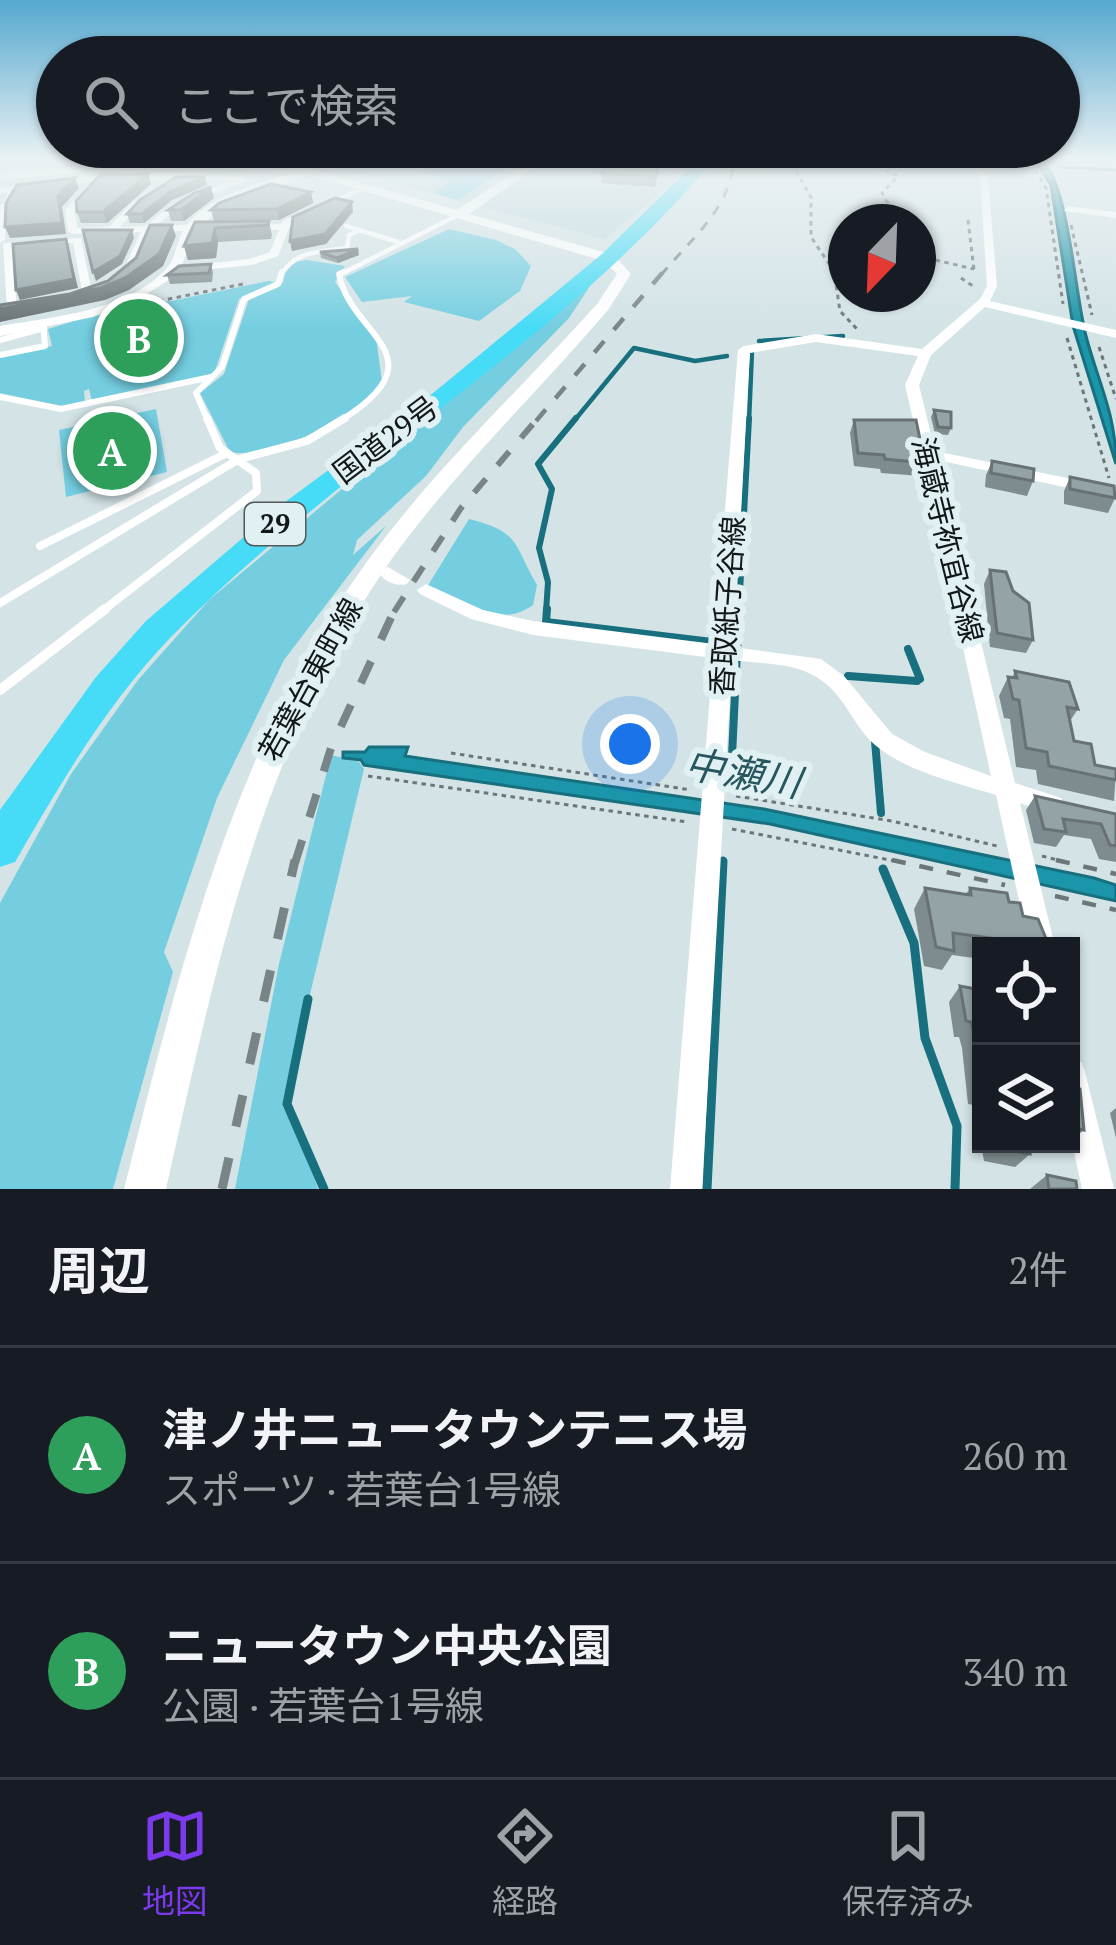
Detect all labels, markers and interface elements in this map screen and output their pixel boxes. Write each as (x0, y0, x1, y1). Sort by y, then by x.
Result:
search box (36, 36, 1080, 168)
icon: search (78, 69, 144, 135)
text: ここで検索 (174, 75, 399, 135)
north arrow (828, 204, 936, 312)
pin: B (100, 293, 178, 383)
street label: 国道29号 (325, 387, 446, 492)
pin: A (73, 406, 151, 496)
street label: 海蔵寺祢宜谷線 (903, 433, 993, 646)
road number: 29 (245, 503, 305, 545)
street label: 香取紙子谷線 (701, 515, 753, 697)
street label: 若葉台東町線 (249, 591, 371, 768)
your location (600, 714, 660, 774)
water label: 中瀬川 (681, 736, 809, 808)
map controls (972, 937, 1080, 1153)
button: locate (972, 937, 1080, 1045)
button: layers (972, 1045, 1080, 1153)
text: 周辺 (48, 1236, 150, 1304)
text: 2件 (1008, 1243, 1068, 1295)
text: 津ノ井ニュータウンテニス場 (162, 1399, 747, 1459)
text: A (73, 1429, 101, 1481)
text: 260 m (963, 1429, 1068, 1481)
text: スポーツ · 若葉台1号線 (162, 1463, 561, 1515)
text: ニュータウン中央公園 (162, 1615, 612, 1675)
text: B (74, 1645, 100, 1697)
text: 340 m (963, 1645, 1068, 1697)
text: 公園 · 若葉台1号線 (162, 1679, 484, 1731)
tab: 地図 (142, 1803, 208, 1923)
tab: 経路 (492, 1803, 558, 1923)
tab: 保存済み (842, 1803, 974, 1923)

